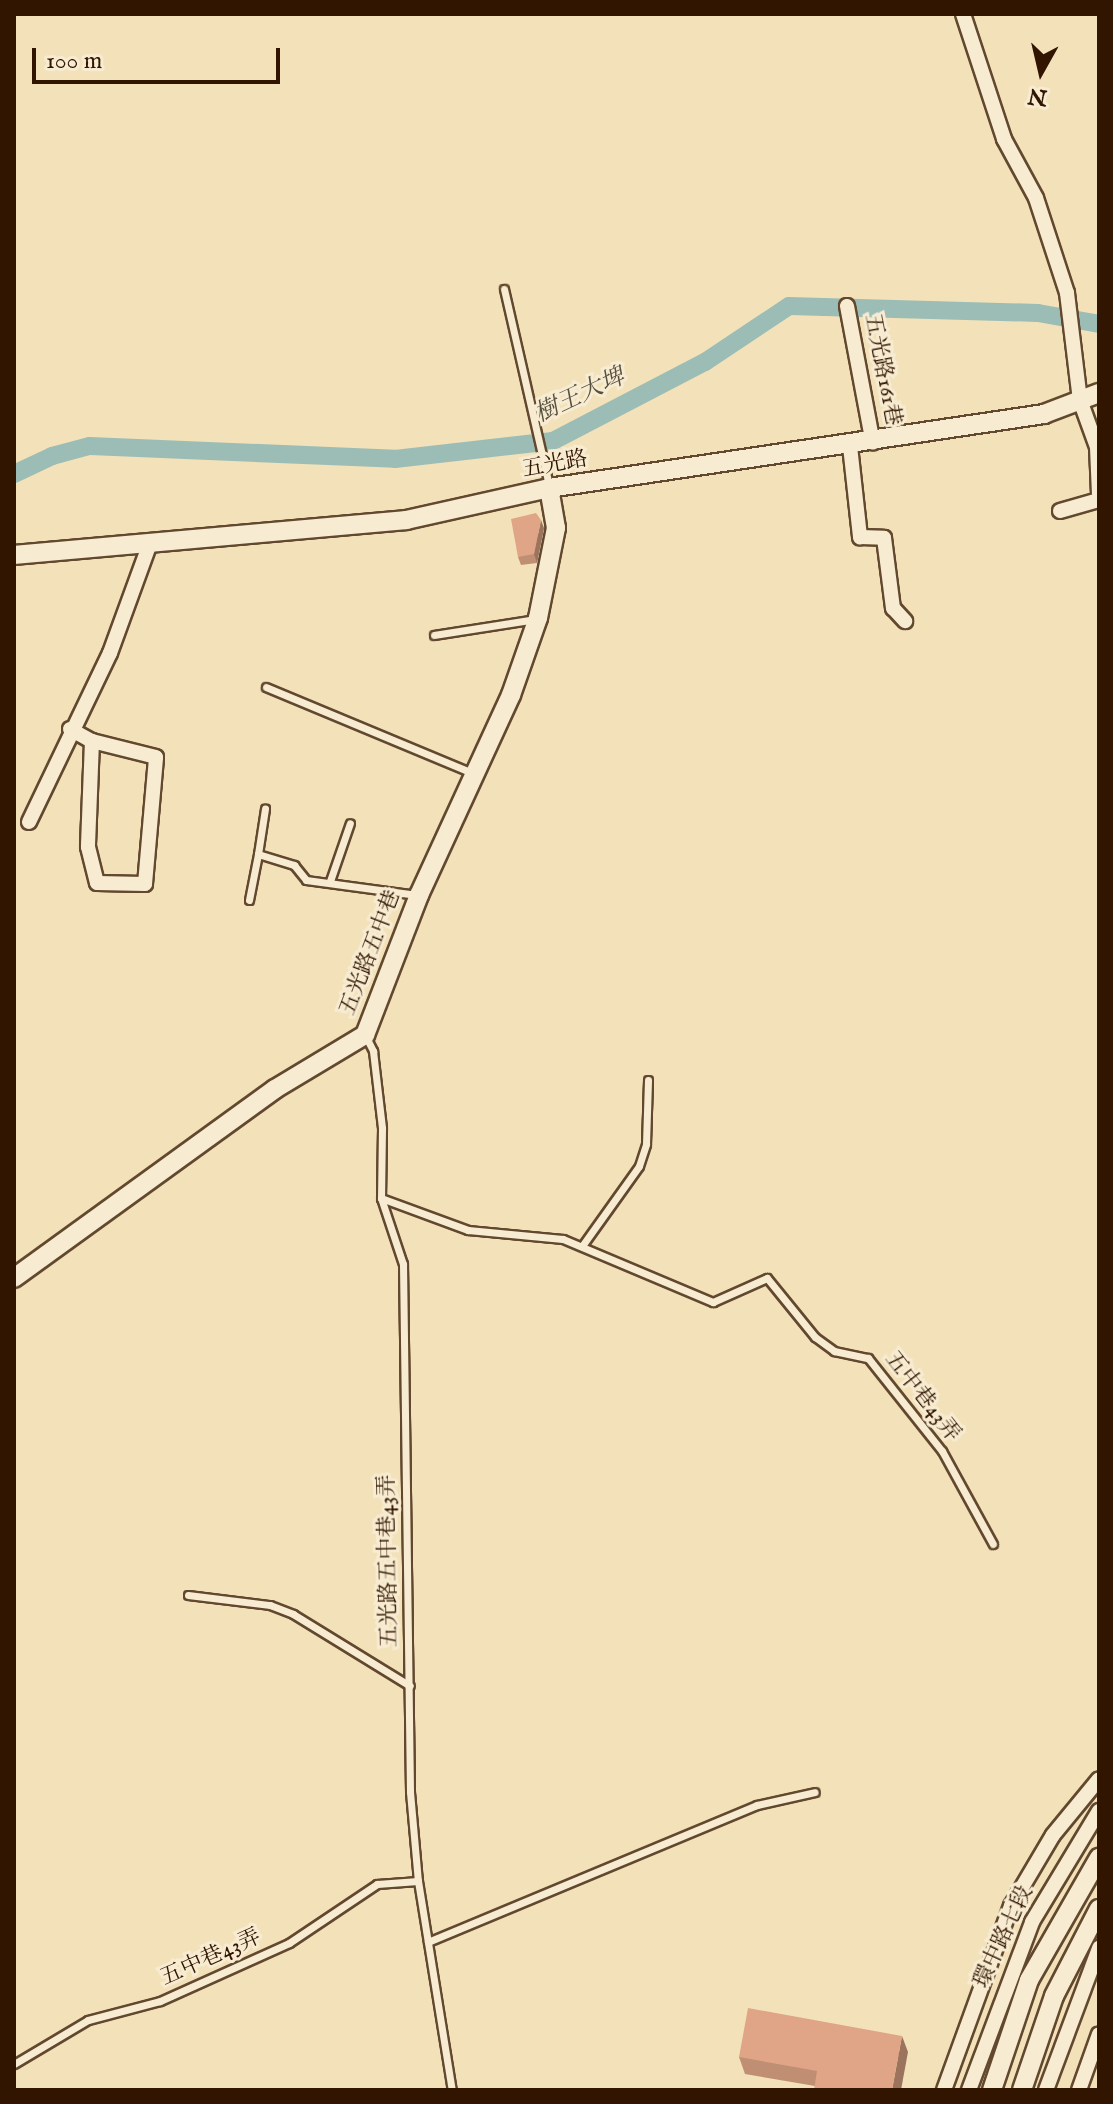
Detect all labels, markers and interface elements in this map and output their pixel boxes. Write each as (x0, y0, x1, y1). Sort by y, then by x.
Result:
scale bar (36, 32, 284, 82)
north arrow (1001, 32, 1081, 112)
text: 100 m (46, 46, 102, 77)
text: N (1026, 81, 1049, 111)
street label: 五光路161巷 (858, 312, 906, 428)
water label: 樹王大埤 (530, 363, 630, 429)
street label: 五光路 (520, 446, 590, 484)
street label: 五光路五中巷 (335, 887, 407, 1019)
street label: 五中巷43弄 (879, 1347, 965, 1447)
street label: 五光路五中巷43弄 (374, 1474, 404, 1648)
street label: 環中路七段 (969, 1882, 1039, 1992)
street label: 五中巷43弄 (157, 1924, 265, 1992)

